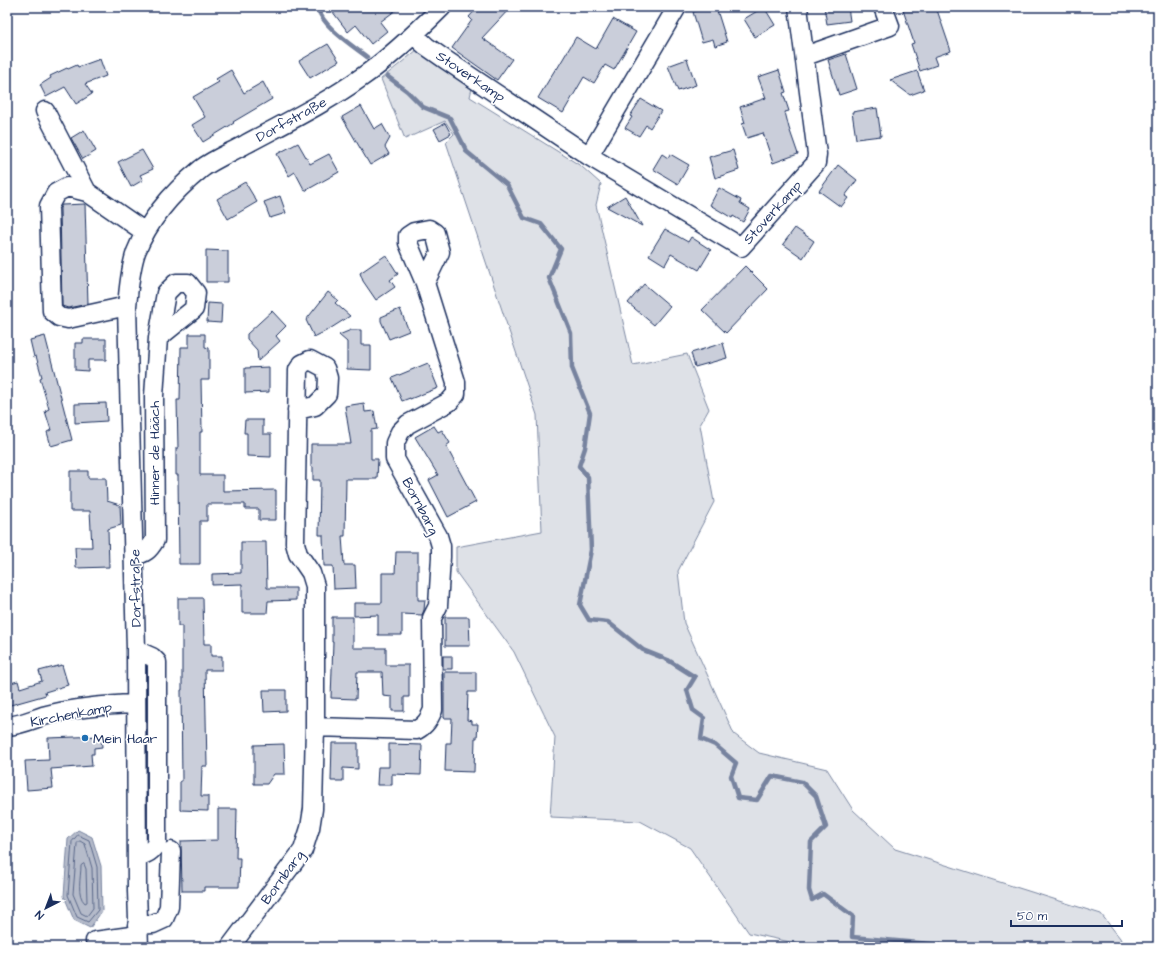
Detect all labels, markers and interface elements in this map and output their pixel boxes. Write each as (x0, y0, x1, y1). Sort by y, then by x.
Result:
street label: Stoverkamp (432, 46, 509, 107)
street label: Dorfstraße (252, 92, 331, 148)
street label: Stoverkamp (739, 176, 807, 249)
street label: Hinner de Hääch (145, 401, 165, 505)
street label: Bornbarg (397, 474, 444, 539)
street label: Dorfstraße (125, 548, 147, 627)
street label: Kirchenkamp (28, 697, 114, 733)
place label: Mein Haar (93, 729, 158, 749)
marker: Mein Haar (80, 733, 90, 743)
street label: Bornbarg (256, 846, 309, 909)
north arrow (26, 888, 66, 928)
scale bar (1011, 902, 1122, 928)
text: N (32, 907, 47, 923)
text: 50 m (1017, 908, 1048, 925)

